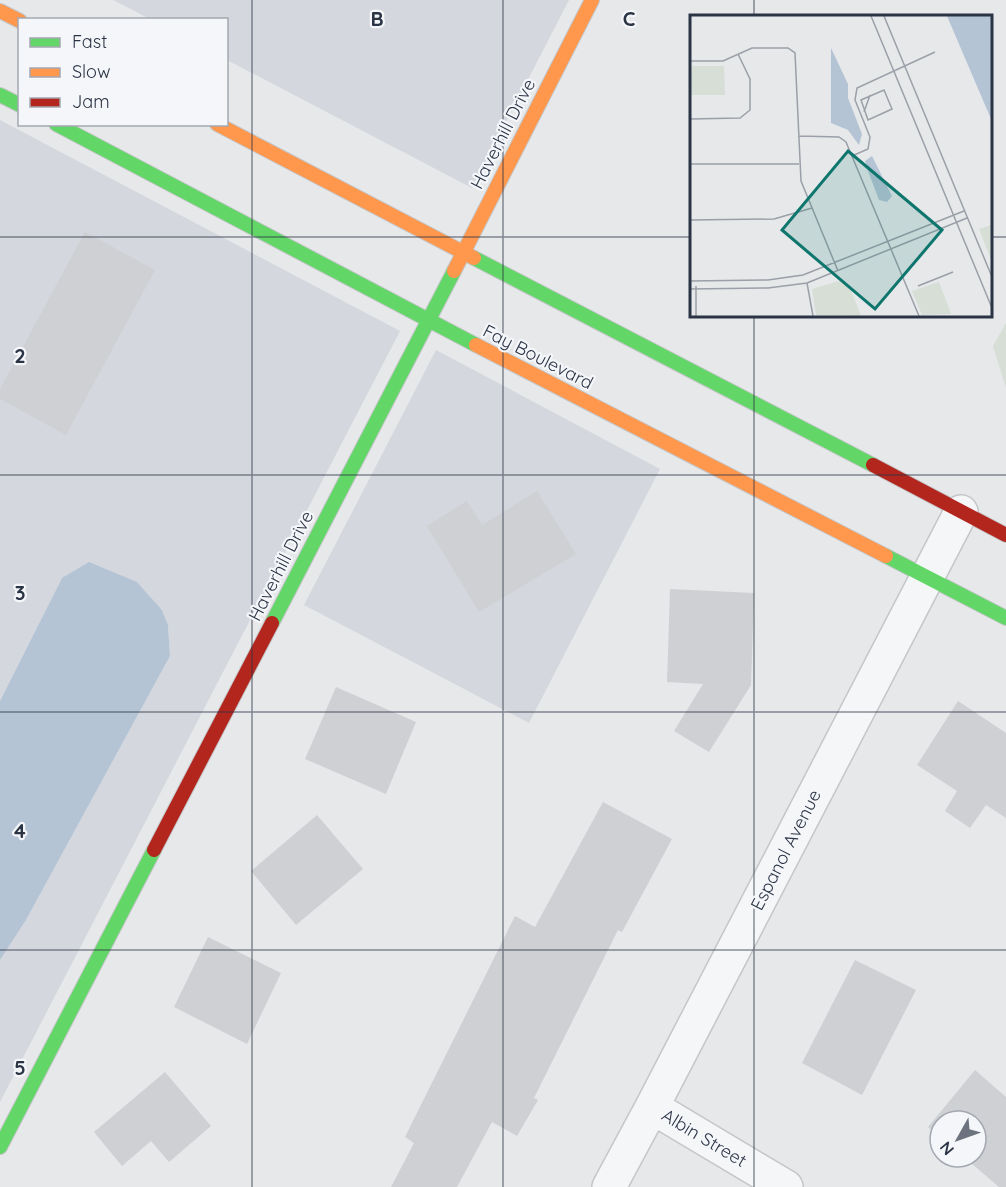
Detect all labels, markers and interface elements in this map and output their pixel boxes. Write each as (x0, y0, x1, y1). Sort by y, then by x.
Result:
text: B (370, 6, 384, 31)
text: C (623, 6, 636, 31)
inset map (690, 15, 991, 316)
legend (18, 18, 228, 126)
text: Fast (72, 30, 107, 53)
text: Slow (72, 60, 110, 83)
street label: Haverhill Drive (465, 75, 540, 193)
text: Jam (72, 90, 110, 113)
street label: Fay Boulevard (479, 319, 597, 394)
text: 2 (14, 343, 26, 368)
street label: Haverhill Drive (243, 507, 318, 625)
text: 3 (15, 580, 25, 605)
street label: Espanol Avenue (745, 786, 826, 914)
text: 4 (14, 818, 26, 843)
text: 5 (14, 1055, 26, 1080)
street label: Albin Street (658, 1103, 751, 1172)
north arrow (928, 1109, 988, 1169)
text: N (935, 1138, 958, 1160)

